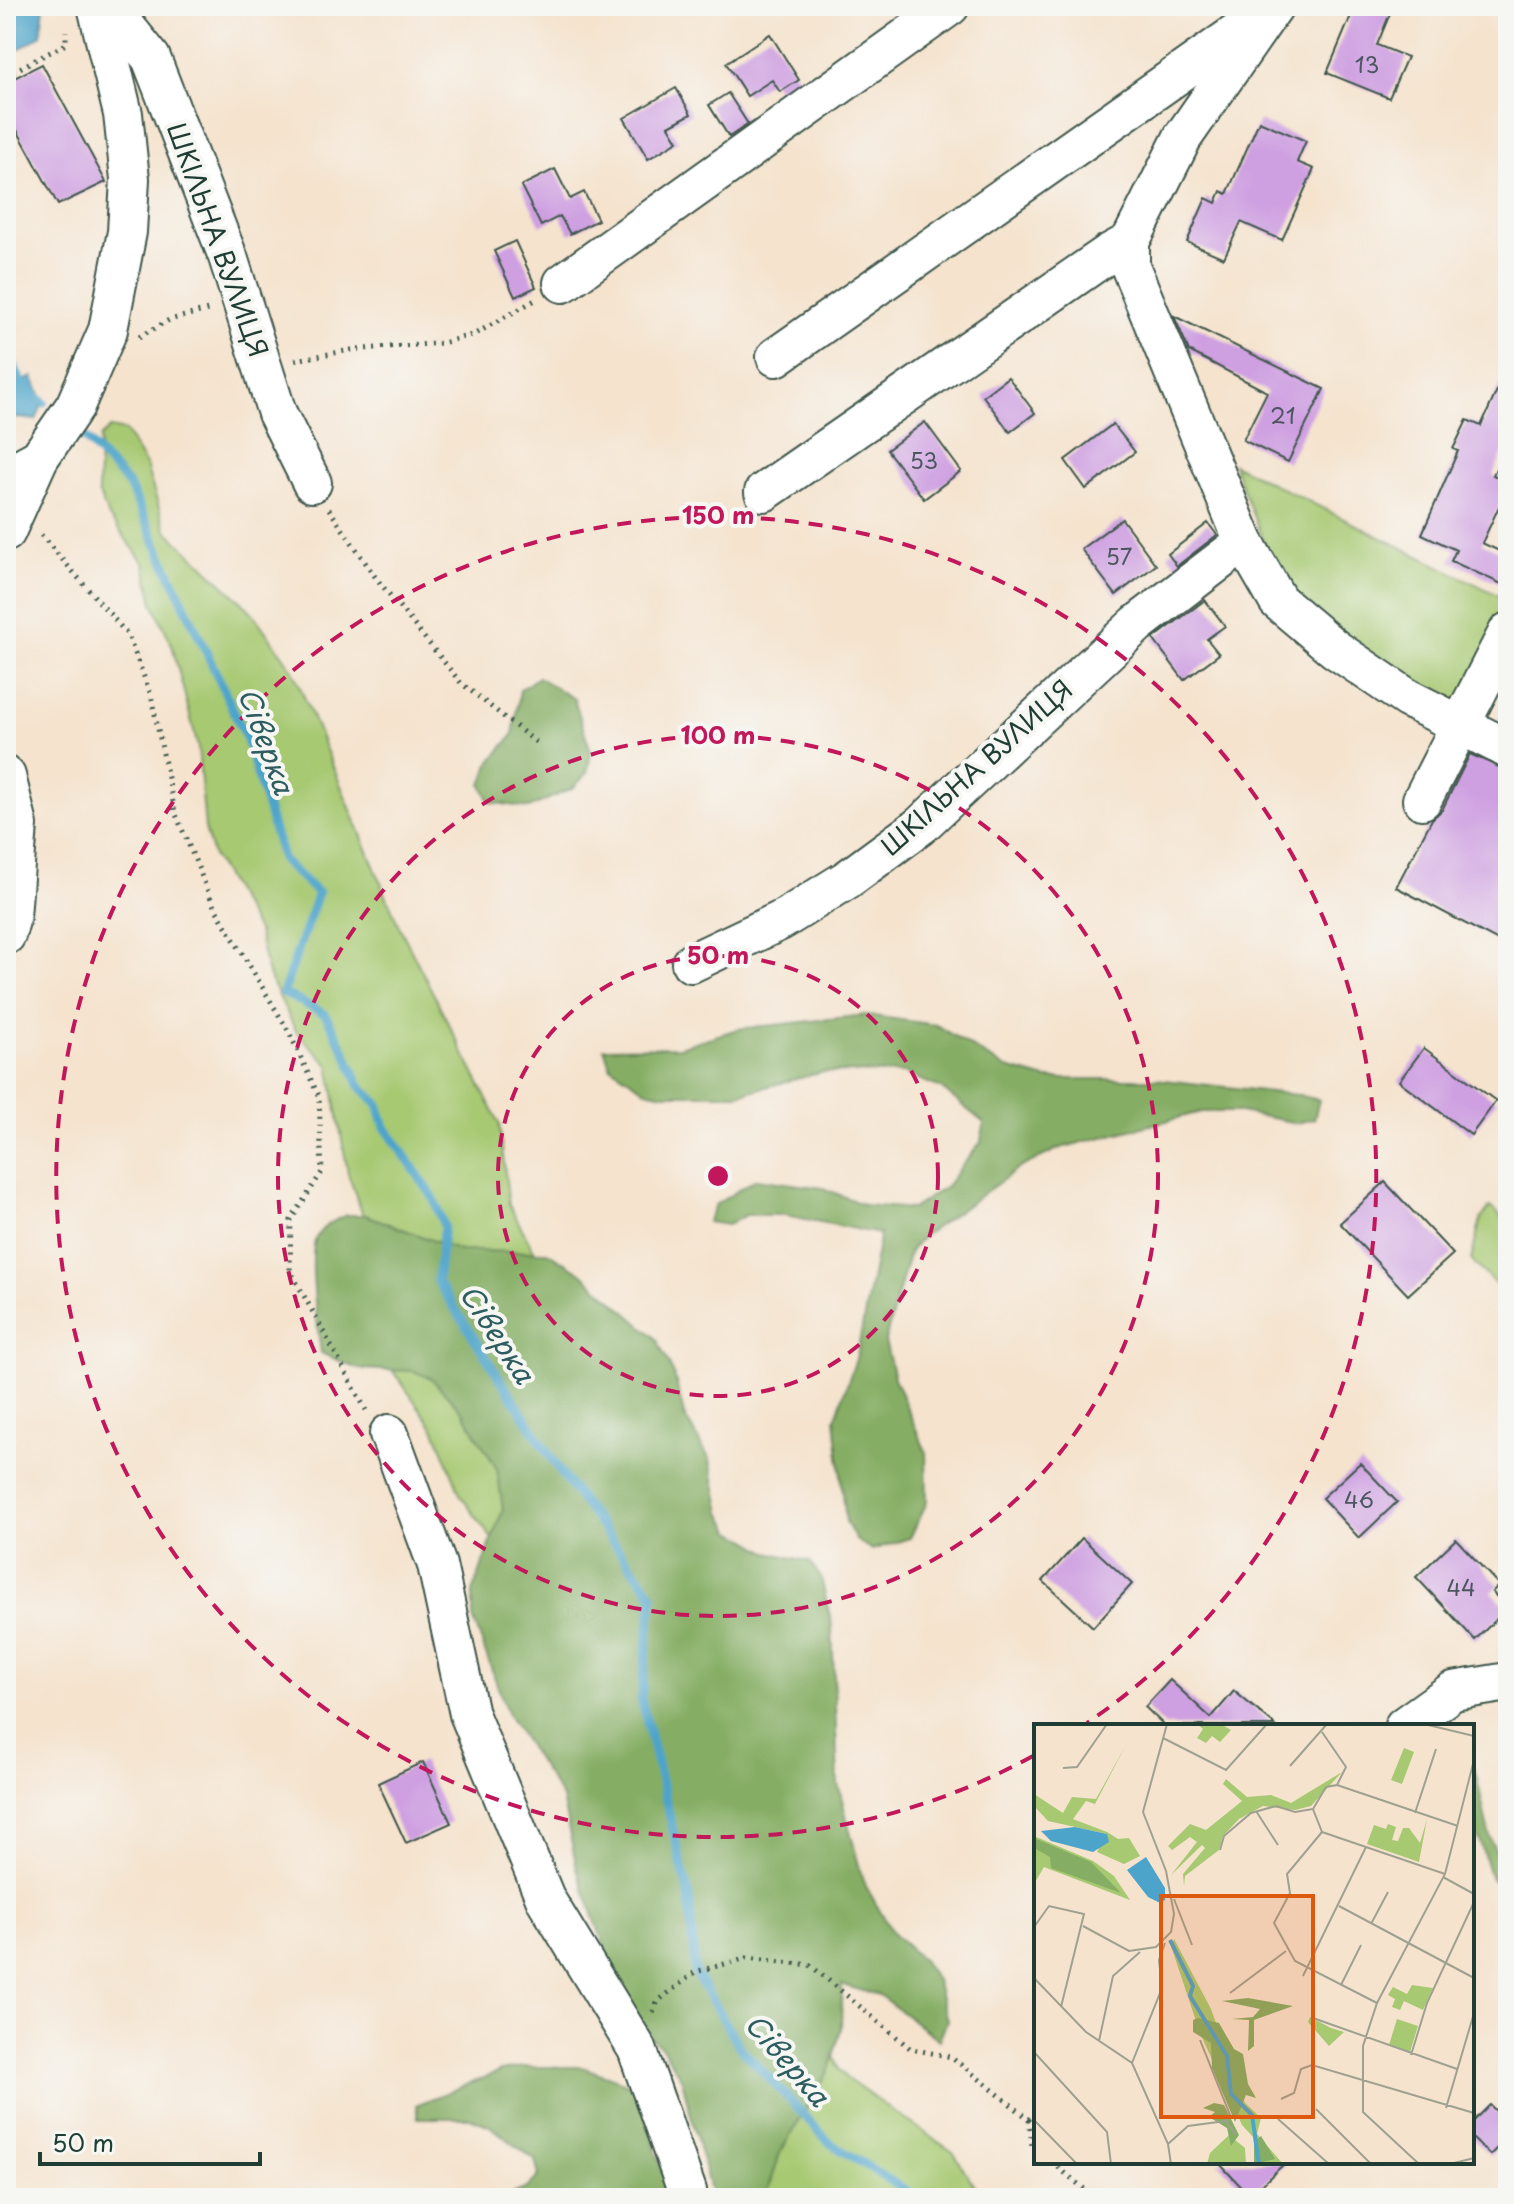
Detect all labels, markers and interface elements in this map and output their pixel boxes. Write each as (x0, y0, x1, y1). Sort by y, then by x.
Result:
house number: 13 (1355, 47, 1379, 80)
street label: ШКІЛЬНА ВУЛИЦЯ (158, 117, 279, 362)
house number: 21 (1270, 398, 1296, 431)
house number: 53 (910, 443, 938, 476)
text: 150 m (682, 496, 754, 532)
house number: 57 (1106, 539, 1132, 572)
street label: ШКІЛЬНА ВУЛИЦЯ (871, 670, 1081, 864)
water label: Сіверка (228, 681, 307, 800)
text: 100 m (681, 716, 755, 752)
text: 50 m (687, 936, 749, 972)
centre of rings (704, 1162, 732, 1190)
water label: Сіверка (450, 1275, 547, 1392)
house number: 46 (1344, 1482, 1374, 1515)
house number: 44 (1446, 1570, 1476, 1603)
inset map (1034, 1724, 1474, 2164)
water label: Сіверка (736, 2003, 841, 2115)
scale bar (40, 2116, 260, 2166)
text: 50 m (52, 2124, 114, 2160)

